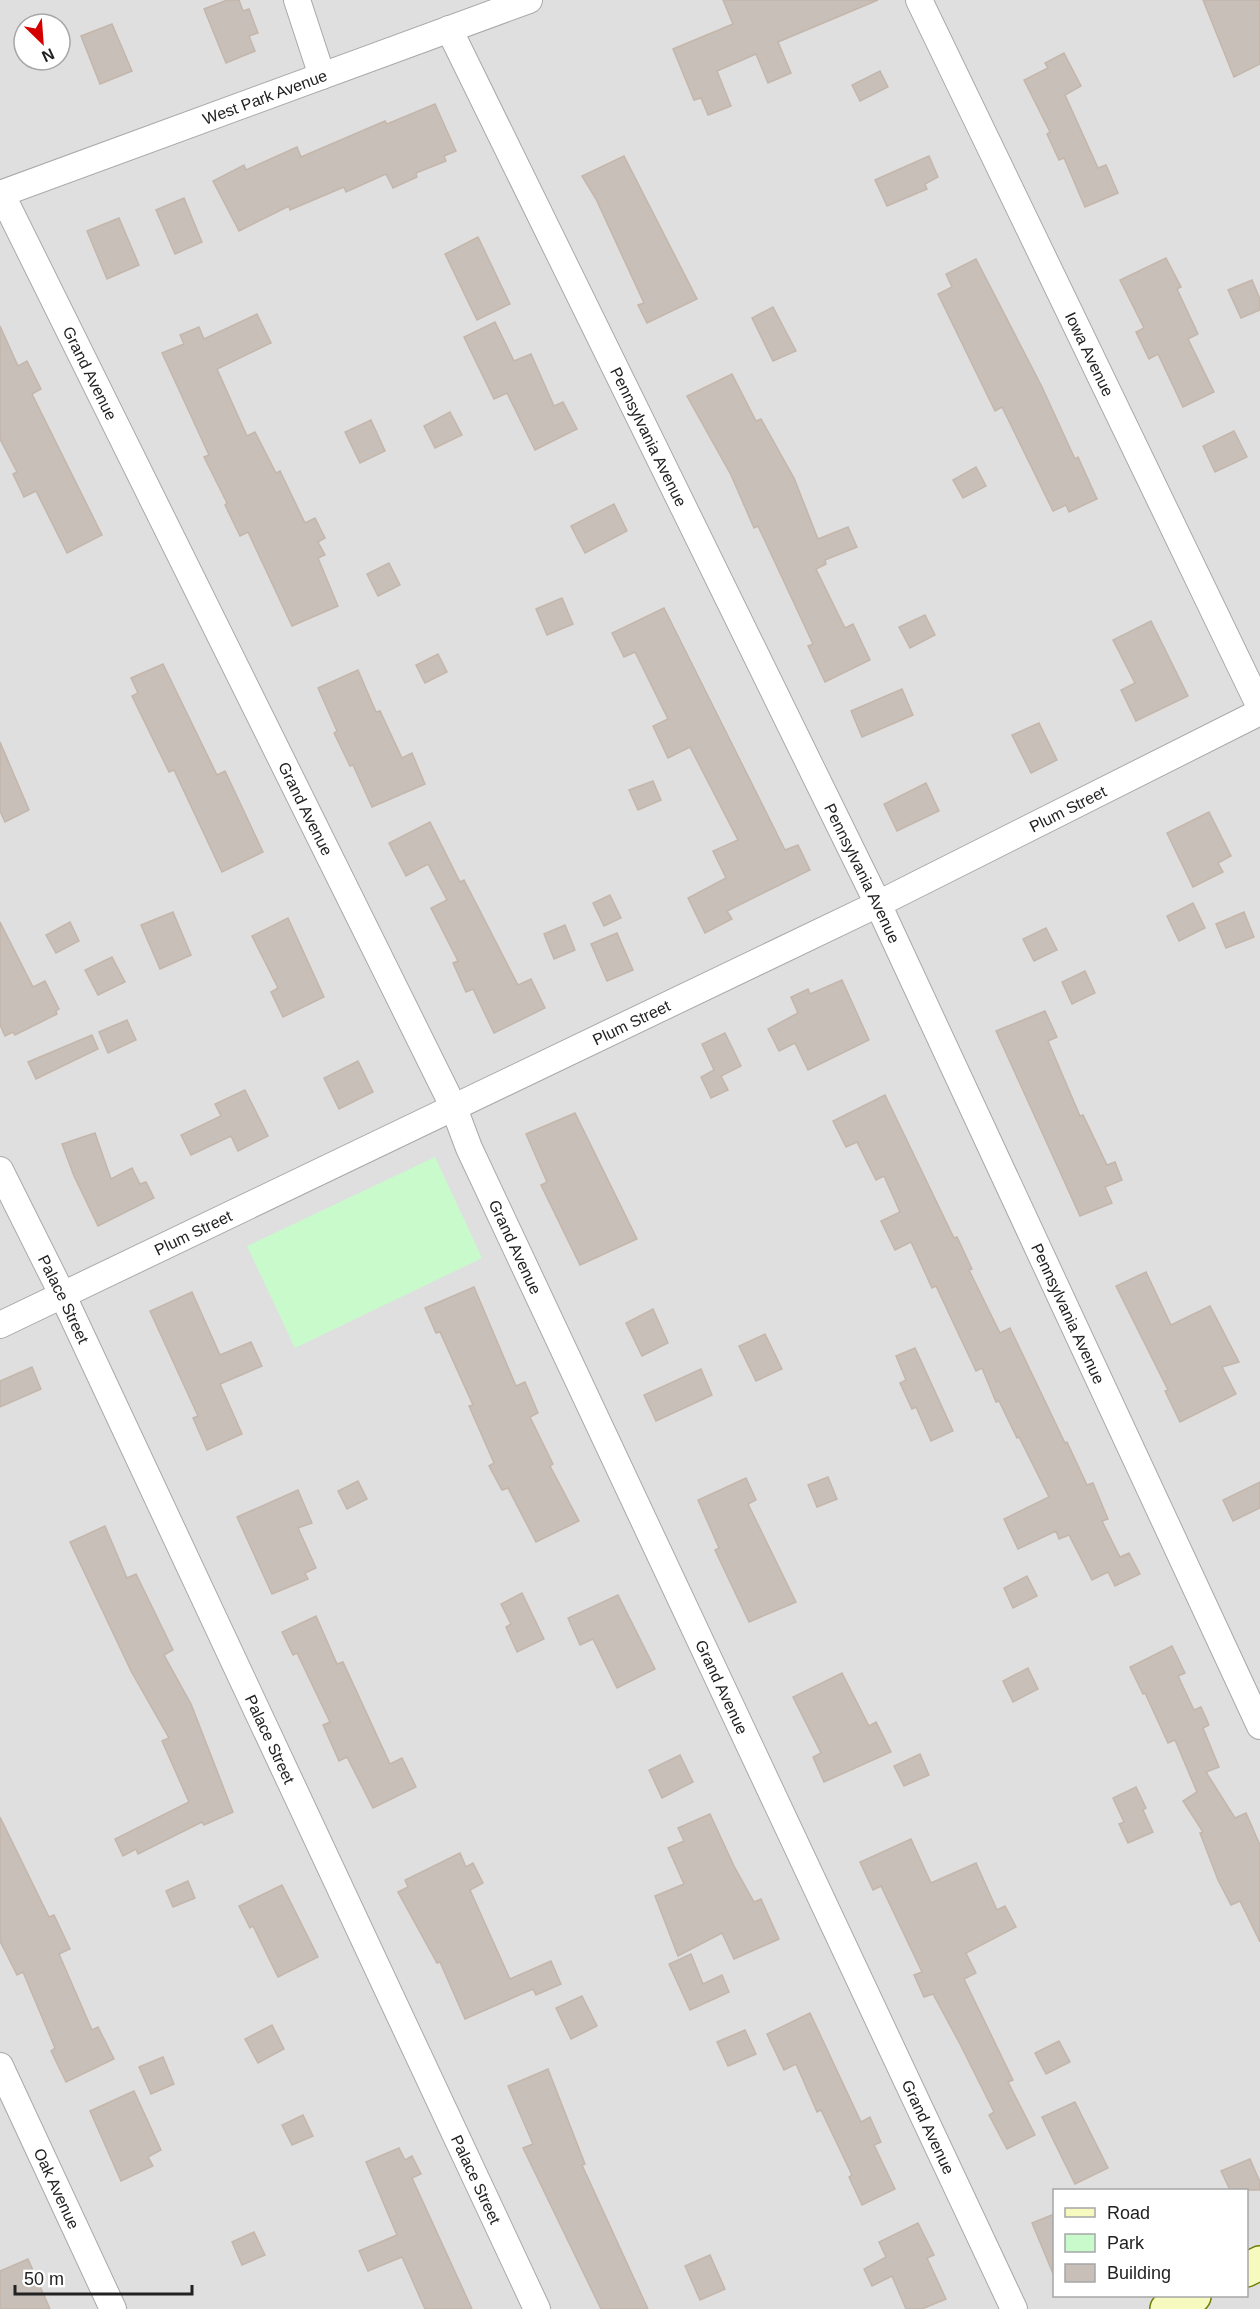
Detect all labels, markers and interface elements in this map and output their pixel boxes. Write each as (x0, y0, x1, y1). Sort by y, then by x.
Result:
north arrow (12, 12, 72, 72)
text: N (39, 45, 57, 65)
street label: West Park Avenue (200, 67, 329, 128)
street label: Iowa Avenue (1062, 309, 1117, 399)
street label: Grand Avenue (59, 324, 120, 423)
street label: Pennsylvania Avenue (607, 365, 690, 509)
street label: Grand Avenue (275, 759, 336, 858)
street label: Plum Street (1027, 782, 1110, 835)
street label: Pennsylvania Avenue (821, 801, 903, 946)
street label: Plum Street (590, 997, 673, 1049)
street label: Grand Avenue (486, 1197, 544, 1297)
street label: Plum Street (152, 1207, 235, 1259)
street label: Pennsylvania Avenue (1028, 1241, 1108, 1387)
street label: Palace Street (35, 1252, 92, 1347)
street label: Grand Avenue (692, 1637, 751, 1737)
street label: Palace Street (242, 1692, 298, 1787)
street label: Grand Avenue (899, 2077, 957, 2177)
street label: Palace Street (448, 2132, 504, 2227)
street label: Oak Avenue (30, 2146, 83, 2232)
legend (1053, 2189, 1248, 2297)
text: Road (1107, 2203, 1150, 2223)
text: Park (1107, 2233, 1145, 2253)
scale bar (15, 2258, 192, 2296)
text: Building (1107, 2263, 1171, 2283)
text: 50 m (24, 2269, 64, 2289)

